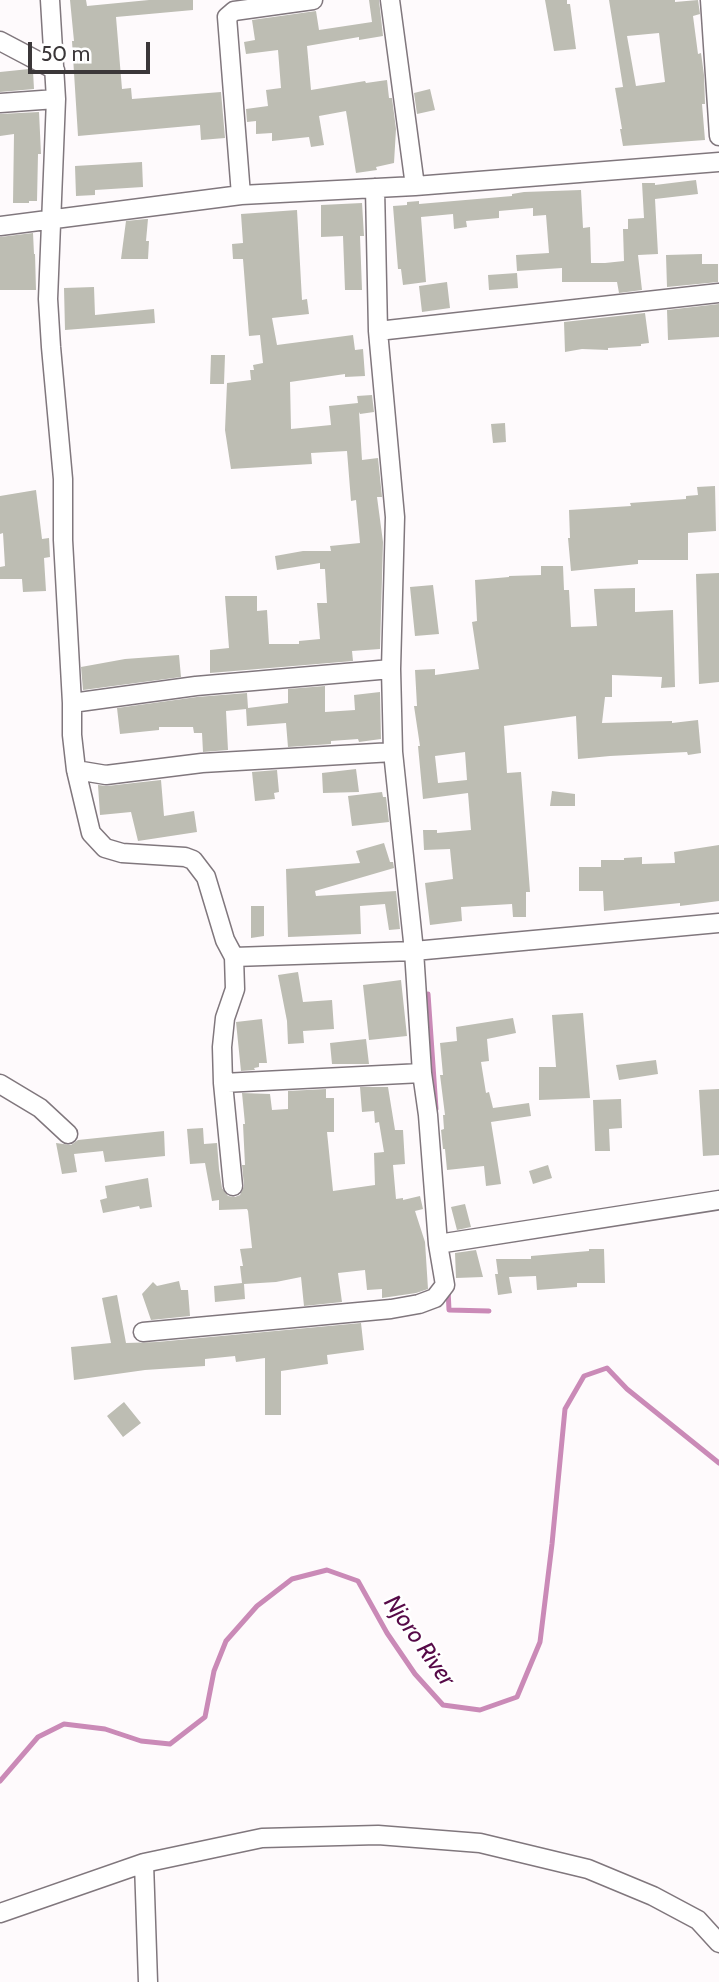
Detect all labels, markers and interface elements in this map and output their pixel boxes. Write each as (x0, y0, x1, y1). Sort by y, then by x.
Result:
scale bar (32, 28, 154, 72)
text: 50 m (41, 41, 90, 66)
water label: Njoro River (377, 1590, 461, 1692)

